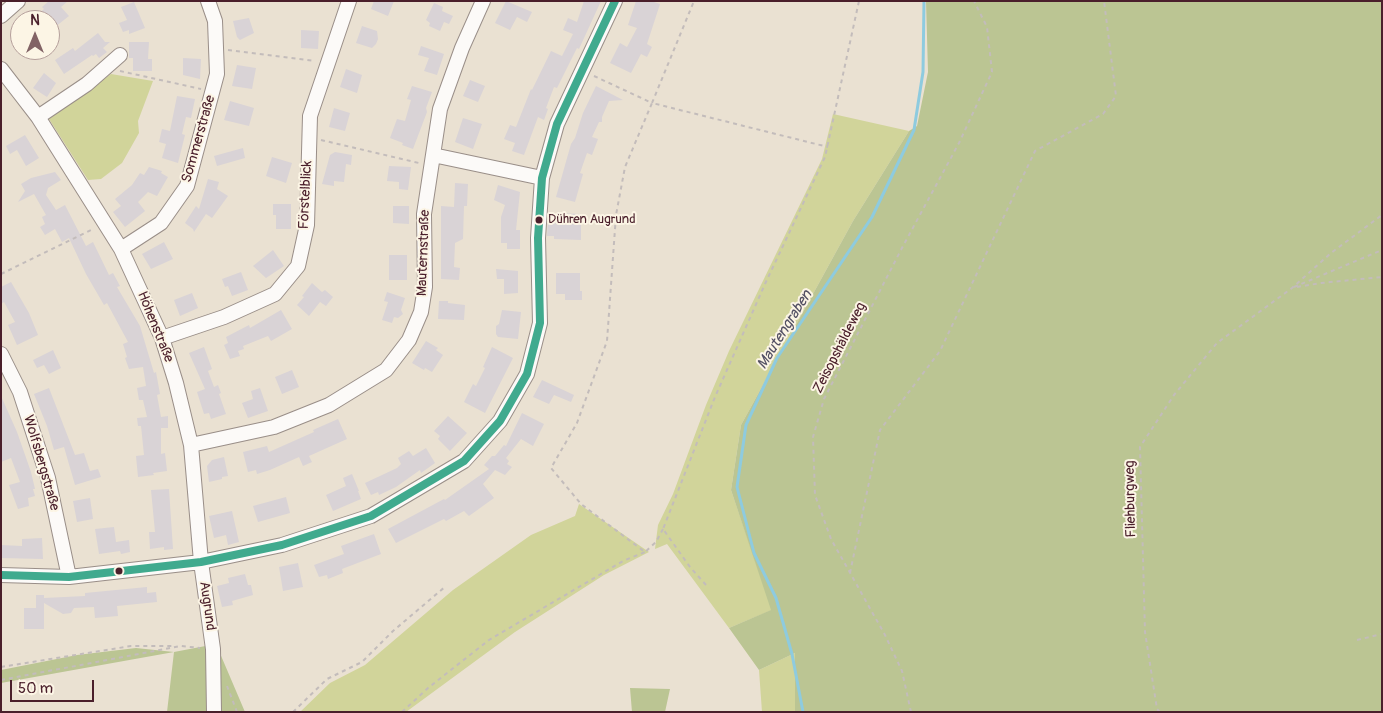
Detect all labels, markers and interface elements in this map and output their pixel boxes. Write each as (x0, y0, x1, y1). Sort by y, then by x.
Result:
north arrow (10, 10, 60, 60)
text: N (30, 12, 40, 29)
street label: Sommerstraße (179, 93, 219, 185)
street label: Förstelblick (296, 160, 316, 230)
street label: Mauternstraße (414, 209, 434, 297)
place label: Dühren Augrund (548, 212, 636, 228)
marker: Dühren Augrund (534, 215, 544, 225)
water label: Mautengraben (754, 287, 816, 373)
street label: Höhenstraße (133, 289, 177, 365)
street label: Zeisopshäldeweg (810, 300, 870, 396)
street label: Wolfsbergstraße (19, 413, 63, 513)
street label: Fliehburgweg (1122, 460, 1140, 538)
unlabelled marker (114, 566, 124, 576)
street label: Augrund (195, 580, 219, 632)
scale bar (12, 670, 96, 702)
text: 50 m (18, 679, 53, 698)

